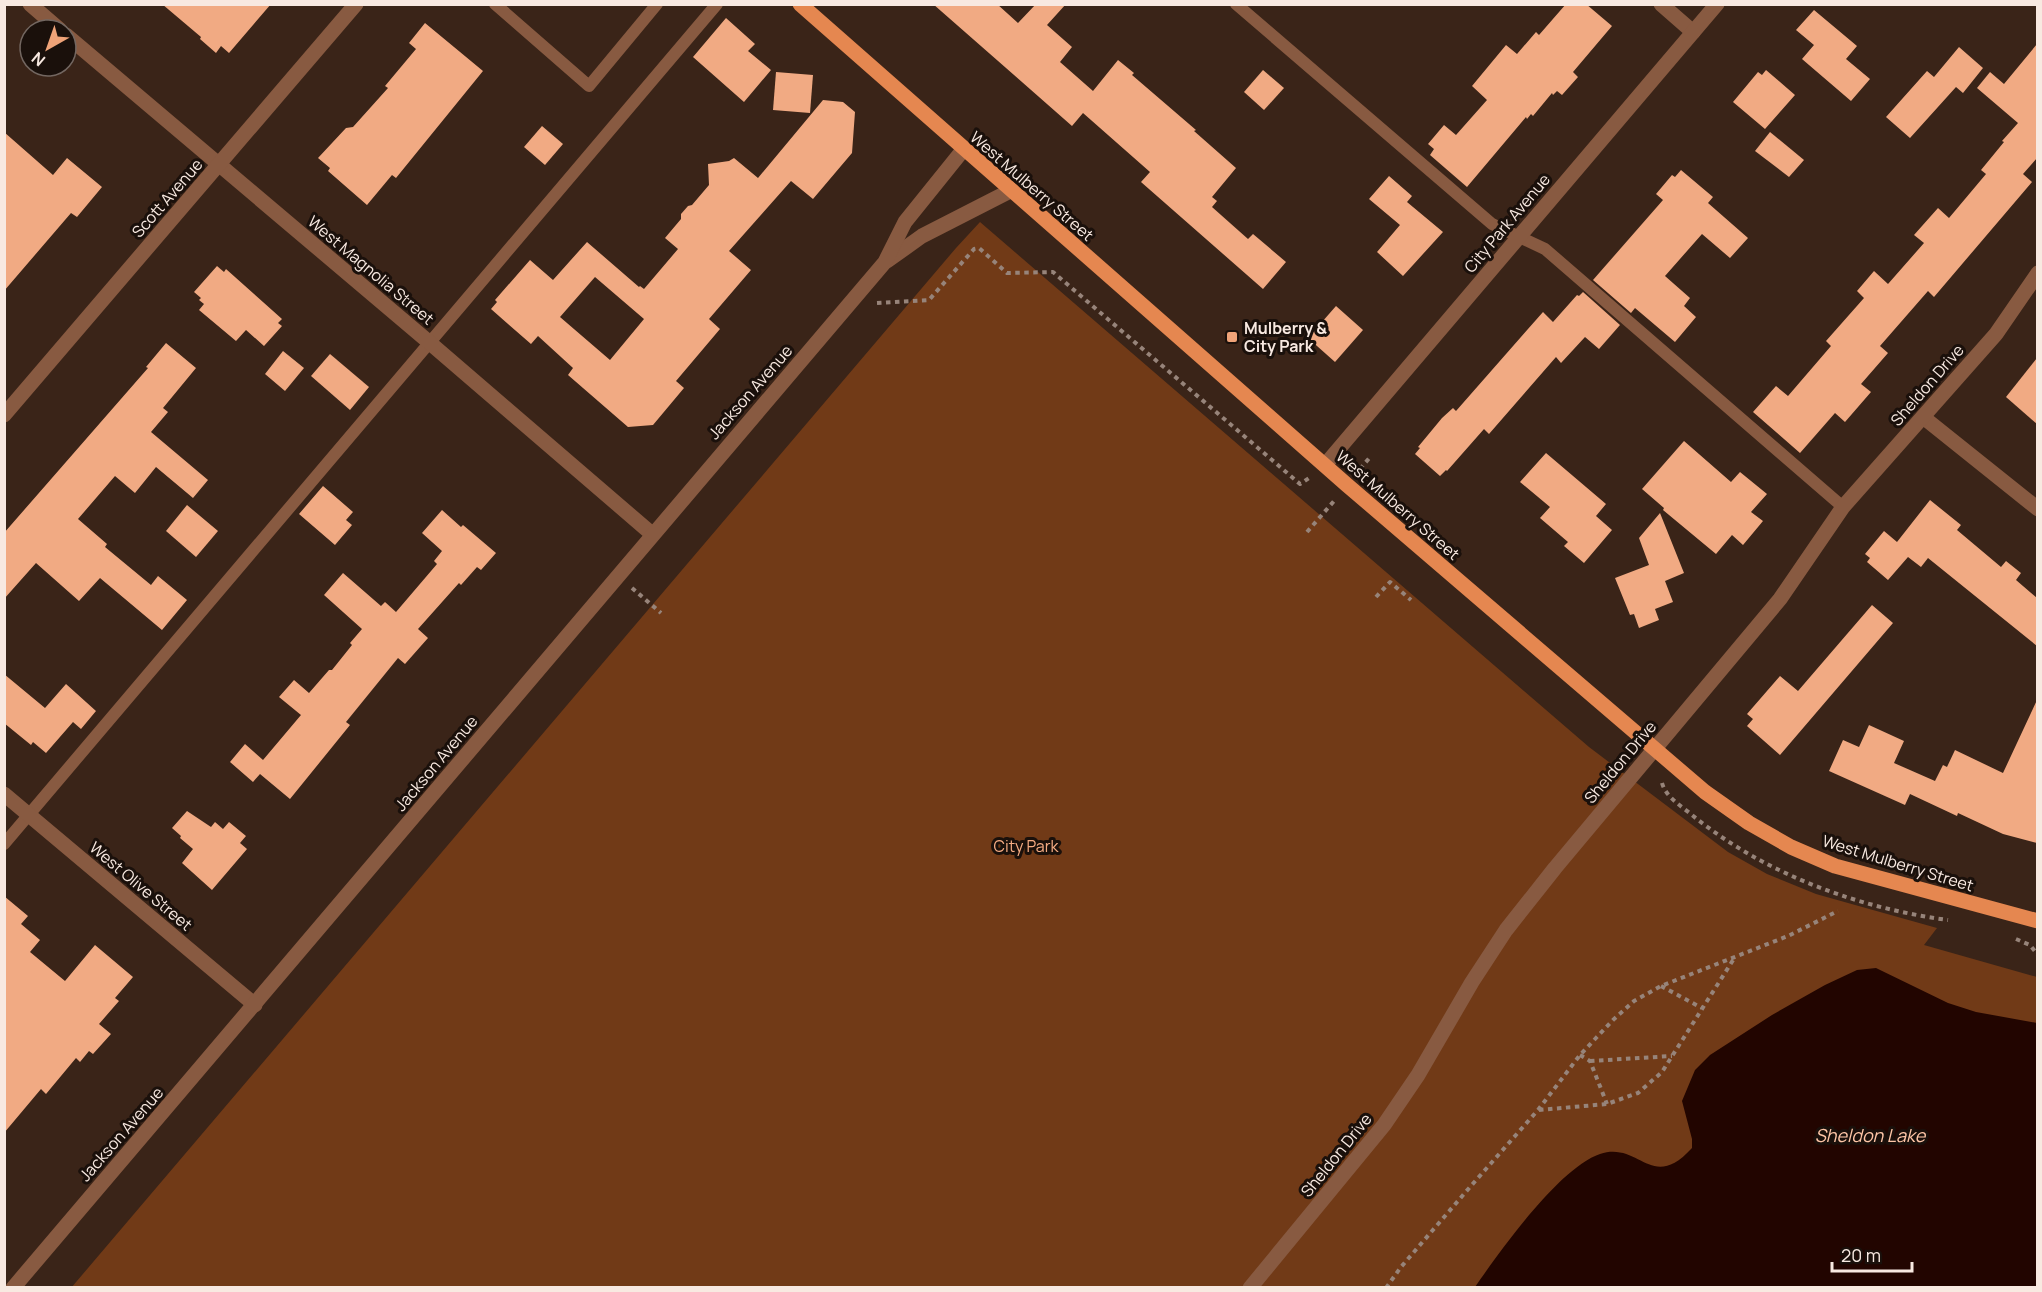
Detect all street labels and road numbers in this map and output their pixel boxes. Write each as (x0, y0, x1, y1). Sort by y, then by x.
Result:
street label: West Mulberry Street (966, 126, 1098, 246)
street label: Scott Avenue (127, 154, 207, 242)
street label: City Park Avenue (1459, 169, 1555, 277)
street label: West Magnolia Street (303, 211, 439, 329)
street label: Sheldon Drive (1885, 339, 1969, 431)
street label: Jackson Avenue (703, 340, 797, 444)
street label: West Mulberry Street (1332, 445, 1464, 565)
street label: Jackson Avenue (390, 711, 482, 815)
street label: Sheldon Drive (1579, 716, 1661, 808)
street label: West Mulberry Street (1820, 830, 1976, 896)
street label: West Olive Street (85, 837, 197, 935)
street label: Jackson Avenue (74, 1082, 168, 1186)
street label: Sheldon Drive (1296, 1109, 1376, 1201)

